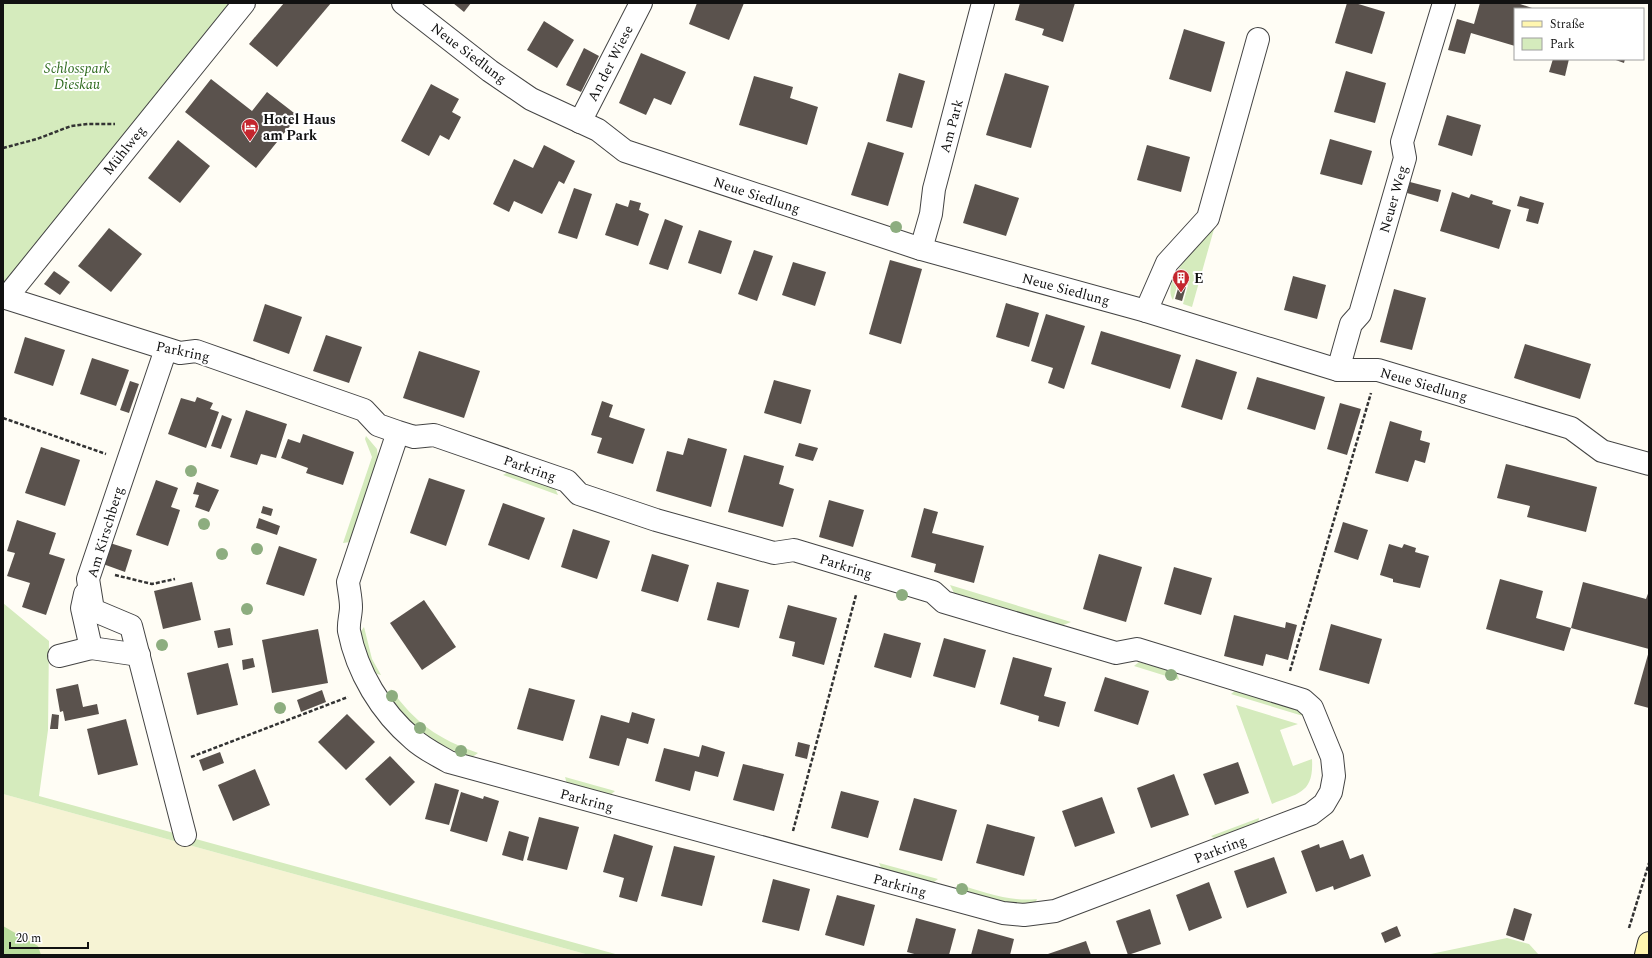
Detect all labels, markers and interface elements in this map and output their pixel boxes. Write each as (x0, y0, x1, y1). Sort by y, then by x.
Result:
legend (1514, 8, 1644, 60)
text: Straße (1550, 15, 1585, 34)
street label: Neue Siedlung (426, 18, 511, 89)
street label: An der Wiese (582, 21, 639, 105)
text: Park (1550, 35, 1575, 54)
park label: Schlosspark Dieskau (44, 58, 111, 95)
street label: Am Park (934, 97, 969, 155)
place label: Hotel Haus am Park (263, 109, 336, 146)
hotel icon: Hotel Haus am Park (240, 117, 260, 142)
street label: Mühlweg (98, 121, 151, 180)
street label: Neuer Weg (1374, 163, 1413, 235)
street label: Neue Siedlung (711, 172, 803, 219)
street label: Neue Siedlung (1020, 268, 1112, 311)
building icon: E (1171, 268, 1191, 293)
place label: E (1194, 268, 1204, 289)
street label: Parkring (154, 336, 212, 367)
street label: Neue Siedlung (1378, 362, 1470, 407)
street label: Parkring (501, 450, 559, 487)
street label: Am Kirschberg (82, 484, 129, 580)
street label: Parkring (817, 548, 875, 584)
street label: Parkring (558, 783, 616, 818)
street label: Parkring (1191, 830, 1249, 869)
street label: Parkring (871, 868, 929, 903)
scale bar (10, 924, 88, 950)
text: 20 m (16, 929, 41, 948)

